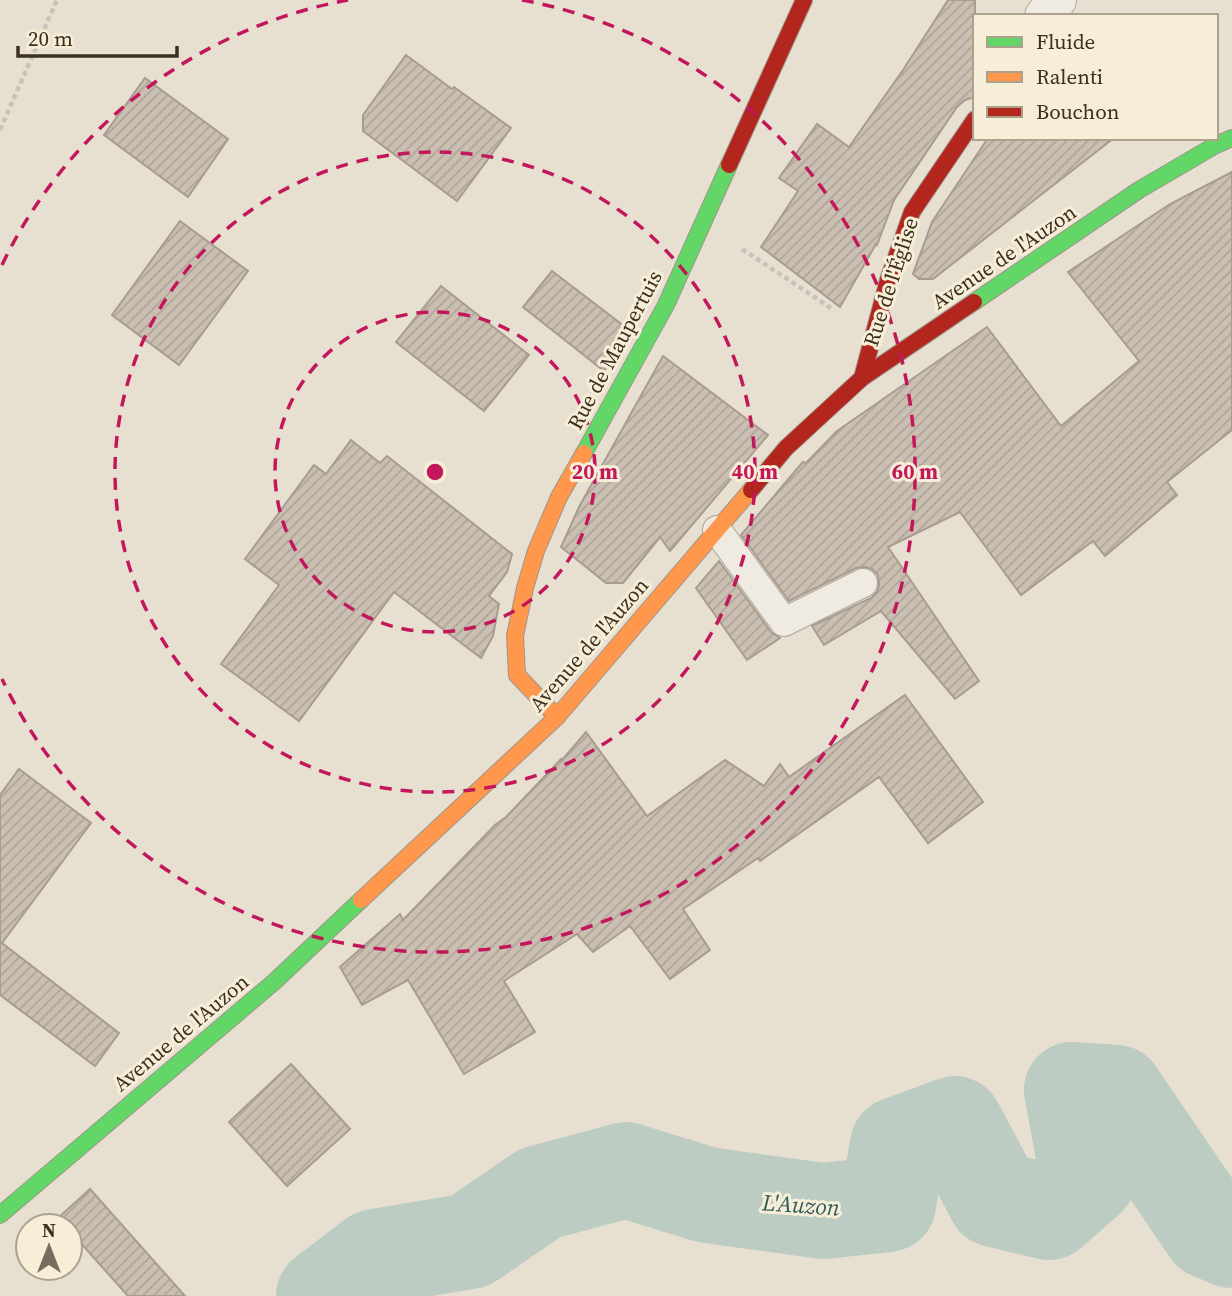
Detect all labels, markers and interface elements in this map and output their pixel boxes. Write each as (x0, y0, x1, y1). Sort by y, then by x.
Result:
scale bar (18, 14, 177, 58)
legend (973, 14, 1218, 140)
text: 20 m (28, 24, 73, 53)
text: Fluide (1036, 27, 1095, 56)
text: Ralenti (1036, 62, 1103, 91)
text: Bouchon (1036, 97, 1120, 126)
street label: Avenue de l'Auzon (926, 197, 1082, 316)
street label: Rue de l'Église (856, 214, 925, 350)
street label: Rue de Maupertuis (560, 265, 669, 434)
text: 20 m (572, 457, 618, 486)
text: 40 m (732, 457, 778, 486)
text: 60 m (892, 457, 938, 486)
centre of rings (423, 460, 447, 484)
street label: Avenue de l'Auzon (522, 571, 655, 718)
street label: Avenue de l'Auzon (107, 967, 255, 1098)
water label: L'Auzon (760, 1186, 841, 1224)
north arrow (14, 1212, 84, 1282)
text: N (42, 1217, 56, 1243)

